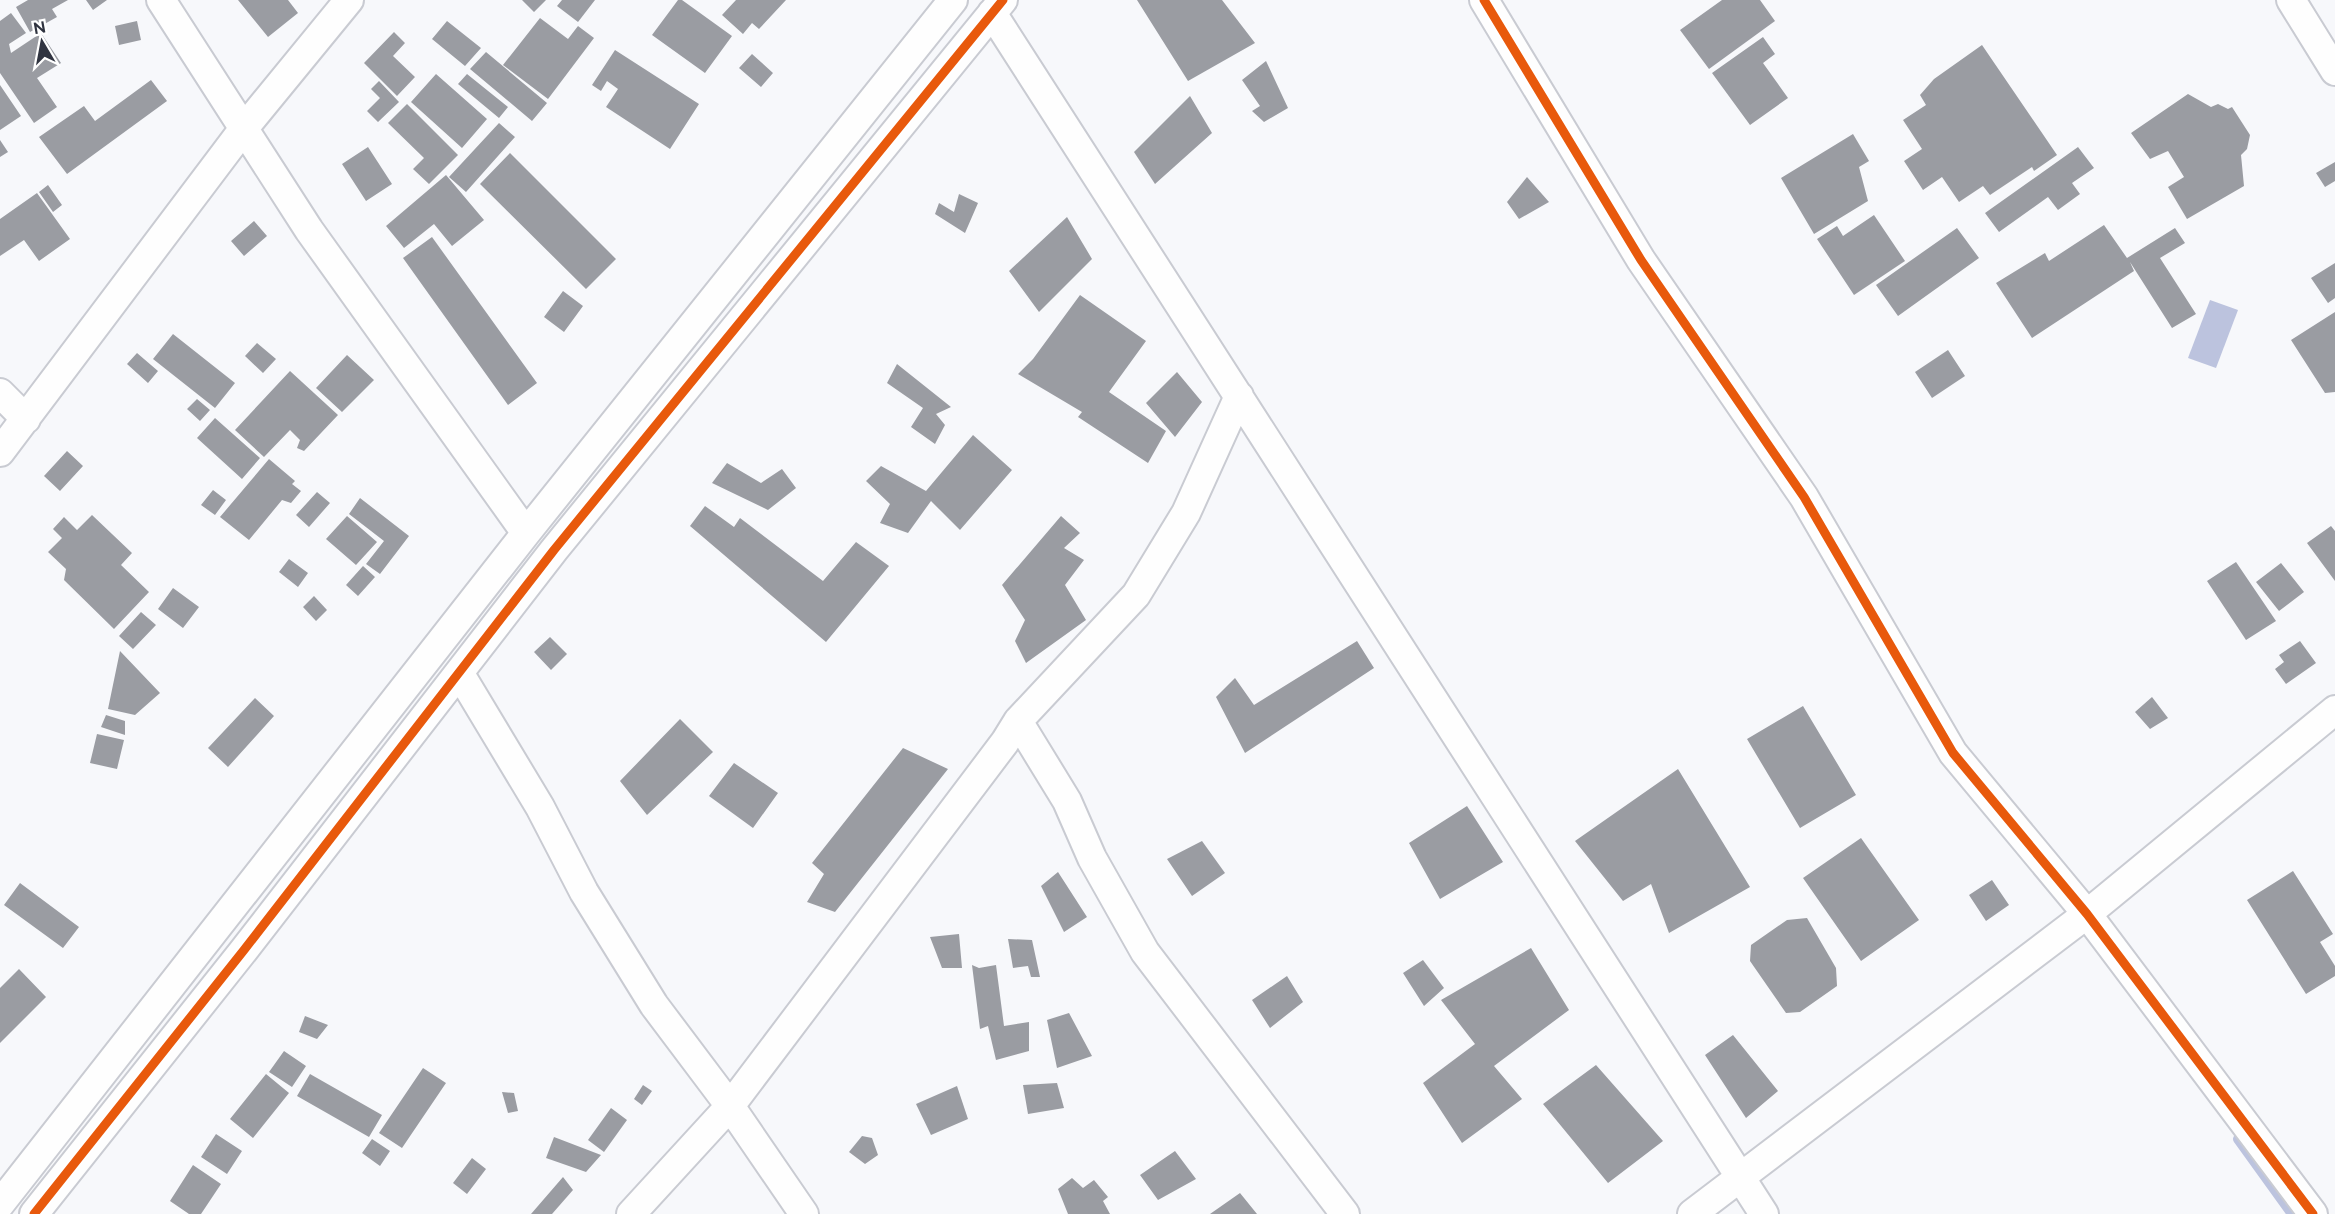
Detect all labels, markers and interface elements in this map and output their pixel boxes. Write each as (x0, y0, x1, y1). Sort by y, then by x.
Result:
north arrow (12, 12, 72, 72)
text: N (32, 17, 47, 38)

